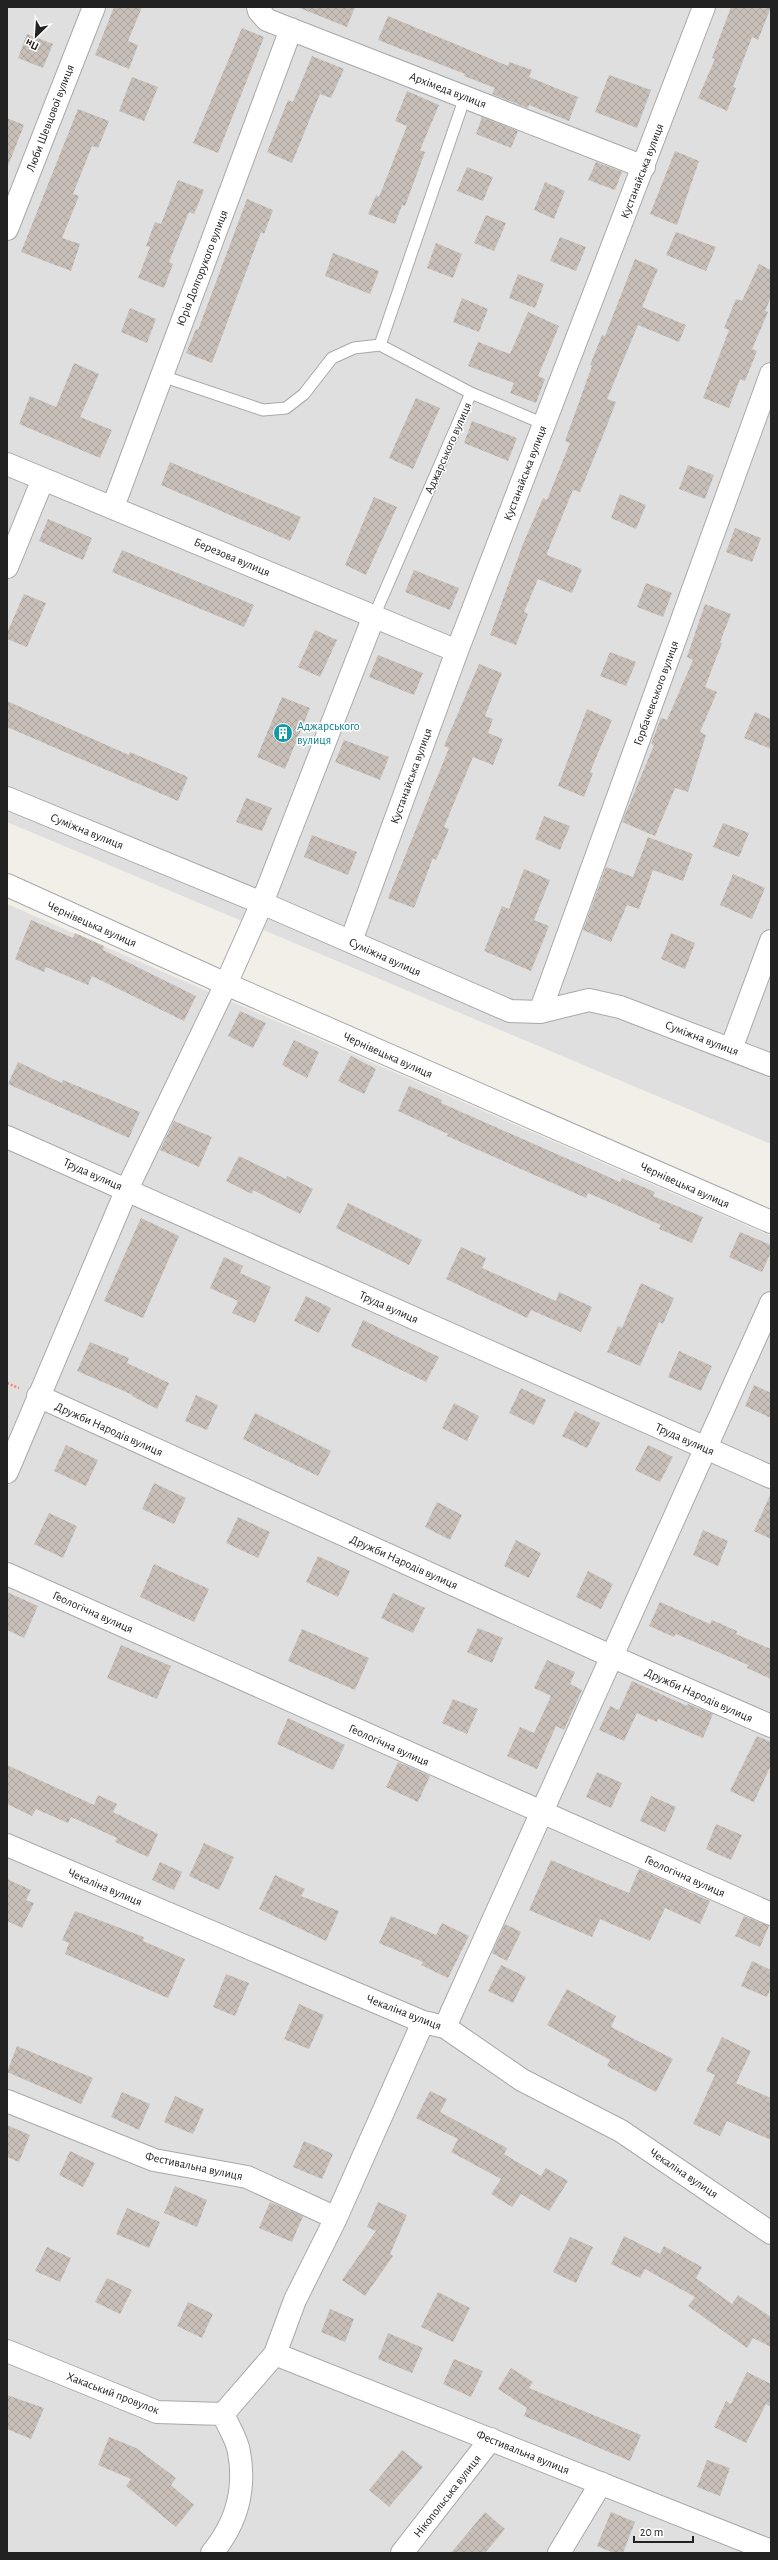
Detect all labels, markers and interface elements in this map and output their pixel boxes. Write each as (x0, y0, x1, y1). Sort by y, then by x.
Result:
north arrow (16, 16, 56, 56)
text: Пн (24, 37, 40, 52)
street label: Люби Шевцової вулиця (24, 63, 77, 174)
street label: Архімеда вулиця (408, 70, 488, 111)
street label: Кустанайська вулиця (618, 122, 667, 221)
street label: Юрія Долгорукого вулиця (174, 208, 231, 328)
street label: Аджарського вулиця (422, 400, 474, 496)
street label: Кустанайська вулиця (501, 424, 550, 523)
street label: Березова вулиця (192, 536, 272, 579)
street label: Горбачевського вулиця (631, 639, 681, 747)
place label: Аджарського вулиця (297, 720, 360, 747)
building icon: Аджарського вулиця (272, 722, 294, 744)
street label: Кустанайська вулиця (388, 727, 435, 826)
street label: Суміжна вулиця (48, 811, 125, 852)
street label: Чернівецька вулиця (45, 899, 139, 950)
street label: Суміжна вулиця (347, 936, 423, 979)
street label: Суміжна вулиця (663, 1018, 740, 1058)
street label: Чернівецька вулиця (341, 1030, 435, 1081)
street label: Труда вулиця (61, 1156, 124, 1193)
street label: Чернівецька вулиця (638, 1160, 732, 1211)
street label: Труда вулиця (357, 1289, 420, 1326)
street label: Дружби Народів вулиця (53, 1400, 165, 1459)
street label: Труда вулиця (653, 1421, 716, 1458)
street label: Дружби Народів вулиця (348, 1533, 460, 1592)
street label: Геологічна вулиця (50, 1589, 135, 1636)
street label: Дружби Народів вулиця (643, 1666, 755, 1725)
street label: Геологічна вулиця (346, 1722, 431, 1769)
street label: Геологічна вулиця (642, 1853, 727, 1900)
street label: Чекаліна вулиця (66, 1866, 144, 1909)
street label: Чекаліна вулиця (364, 1992, 443, 2033)
street label: Чекаліна вулиця (647, 2146, 720, 2201)
street label: Фестивальна вулиця (144, 2150, 244, 2183)
street label: Хакаський провулок (65, 2370, 161, 2417)
street label: Фестивальна вулиця (474, 2428, 571, 2477)
street label: Нікопольська вулиця (411, 2452, 484, 2540)
scale bar (634, 2518, 693, 2544)
text: 20 m (640, 2526, 663, 2538)

